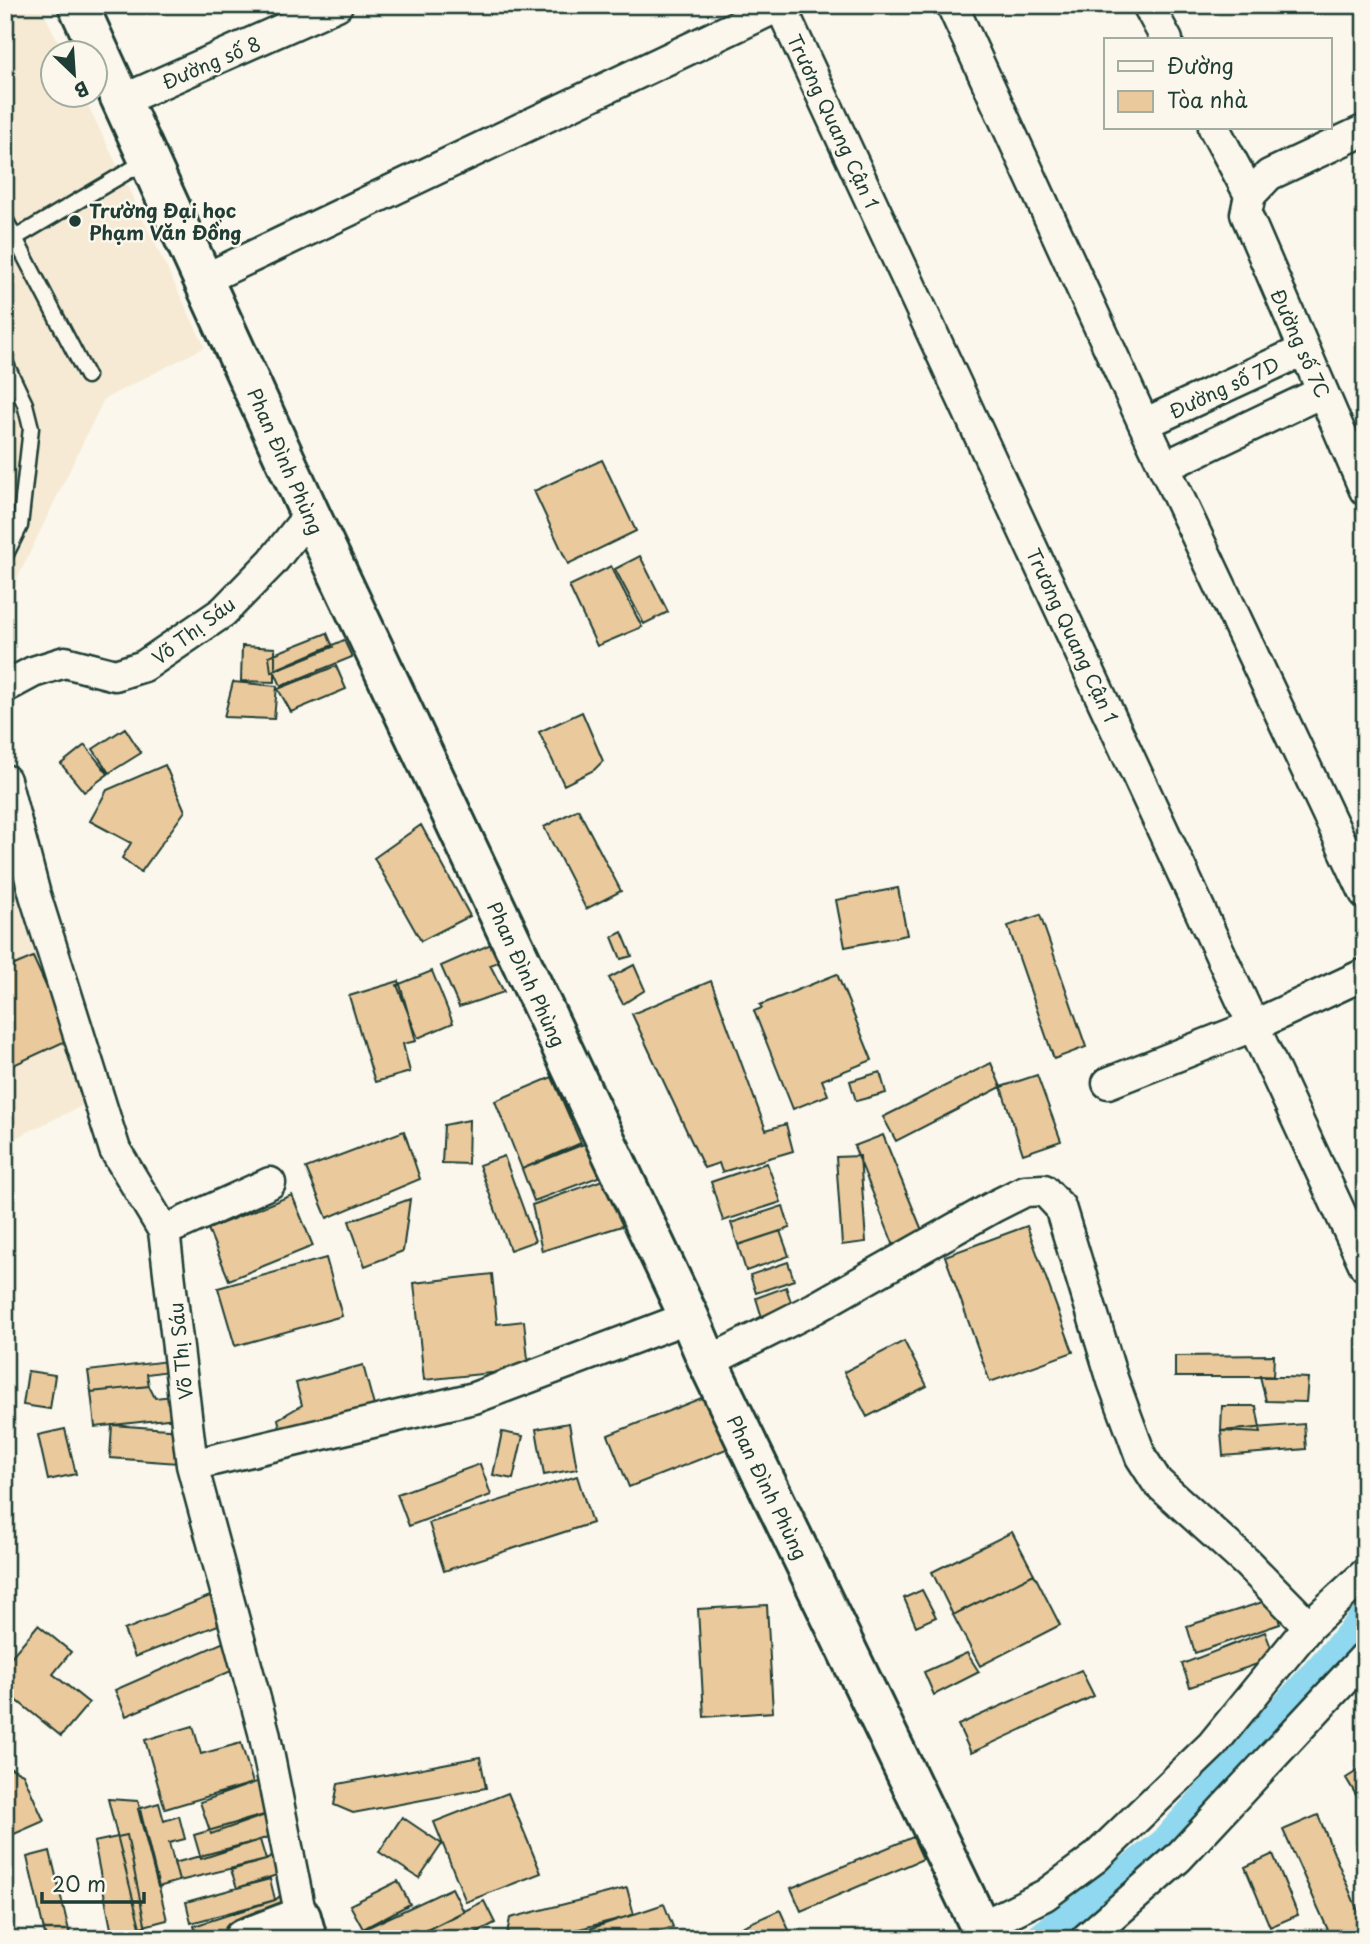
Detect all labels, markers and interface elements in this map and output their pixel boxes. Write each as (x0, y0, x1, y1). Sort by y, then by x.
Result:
street label: Đường số 8 (157, 29, 265, 95)
street label: Trương Quang Cận 1 (781, 29, 887, 213)
north arrow (38, 38, 108, 108)
legend (1104, 38, 1332, 130)
text: Đường (1167, 49, 1234, 81)
text: B (70, 75, 93, 106)
text: Tòa nhà (1167, 83, 1247, 115)
place label: Trường Đại học Phạm Văn Đồng (89, 196, 242, 246)
marker: Trường Đại học Phạm Văn Đồng (67, 213, 83, 229)
street label: Đường số 7C (1264, 284, 1338, 402)
street label: Đường số 7D (1164, 349, 1284, 425)
street label: Phan Đình Phùng (241, 383, 331, 539)
street label: Trương Quang Cận 1 (1020, 543, 1126, 727)
street label: Võ Thị Sáu (146, 589, 240, 671)
street label: Phan Đình Phùng (481, 897, 573, 1051)
street label: Võ Thị Sáu (161, 1301, 199, 1401)
street label: Phan Đình Phùng (721, 1410, 815, 1564)
scale bar (42, 1860, 144, 1904)
text: 20 m (52, 1867, 106, 1899)

